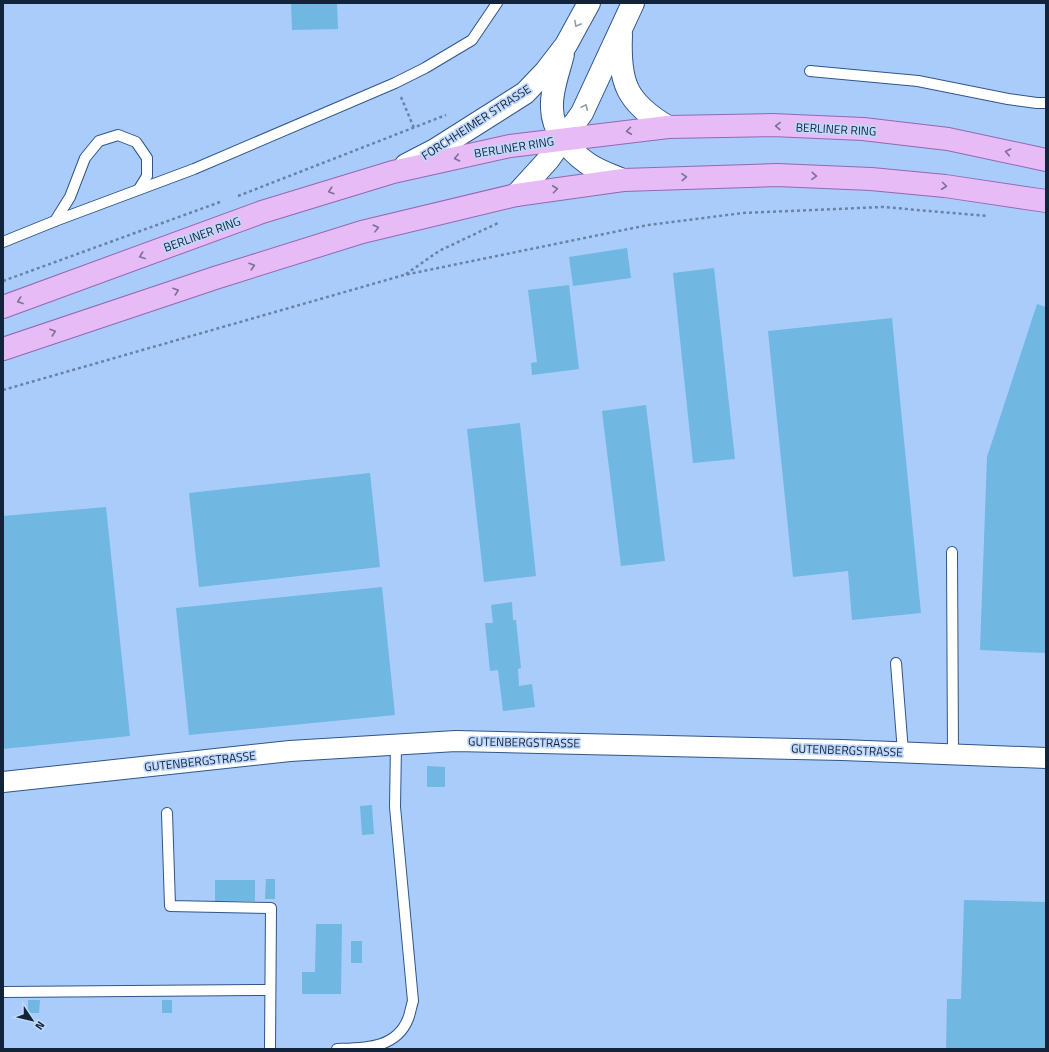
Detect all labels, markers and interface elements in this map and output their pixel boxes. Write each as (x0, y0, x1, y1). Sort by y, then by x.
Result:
one-way arrow (575, 20, 582, 27)
street label: FORCHHEIMER STRASSE (417, 79, 535, 165)
one-way arrow (580, 103, 588, 111)
street label: BERLINER RING (795, 117, 877, 141)
one-way arrow (775, 121, 781, 130)
one-way arrow (626, 126, 632, 135)
street label: BERLINER RING (473, 131, 555, 163)
one-way arrow (1005, 148, 1011, 156)
one-way arrow (454, 153, 460, 161)
one-way arrow (811, 172, 817, 181)
one-way arrow (681, 173, 687, 182)
one-way arrow (940, 181, 947, 190)
one-way arrow (552, 185, 558, 194)
one-way arrow (328, 186, 335, 195)
street label: BERLINER RING (161, 211, 243, 257)
one-way arrow (373, 224, 380, 233)
one-way arrow (139, 252, 146, 260)
one-way arrow (248, 262, 255, 271)
one-way arrow (173, 287, 180, 296)
one-way arrow (17, 296, 24, 304)
one-way arrow (50, 329, 57, 337)
street label: GUTENBERGSTRASSE (468, 732, 580, 752)
street label: GUTENBERGSTRASSE (791, 739, 904, 761)
street label: GUTENBERGSTRASSE (143, 746, 257, 776)
north arrow (12, 1000, 52, 1040)
text: N (31, 1018, 49, 1033)

